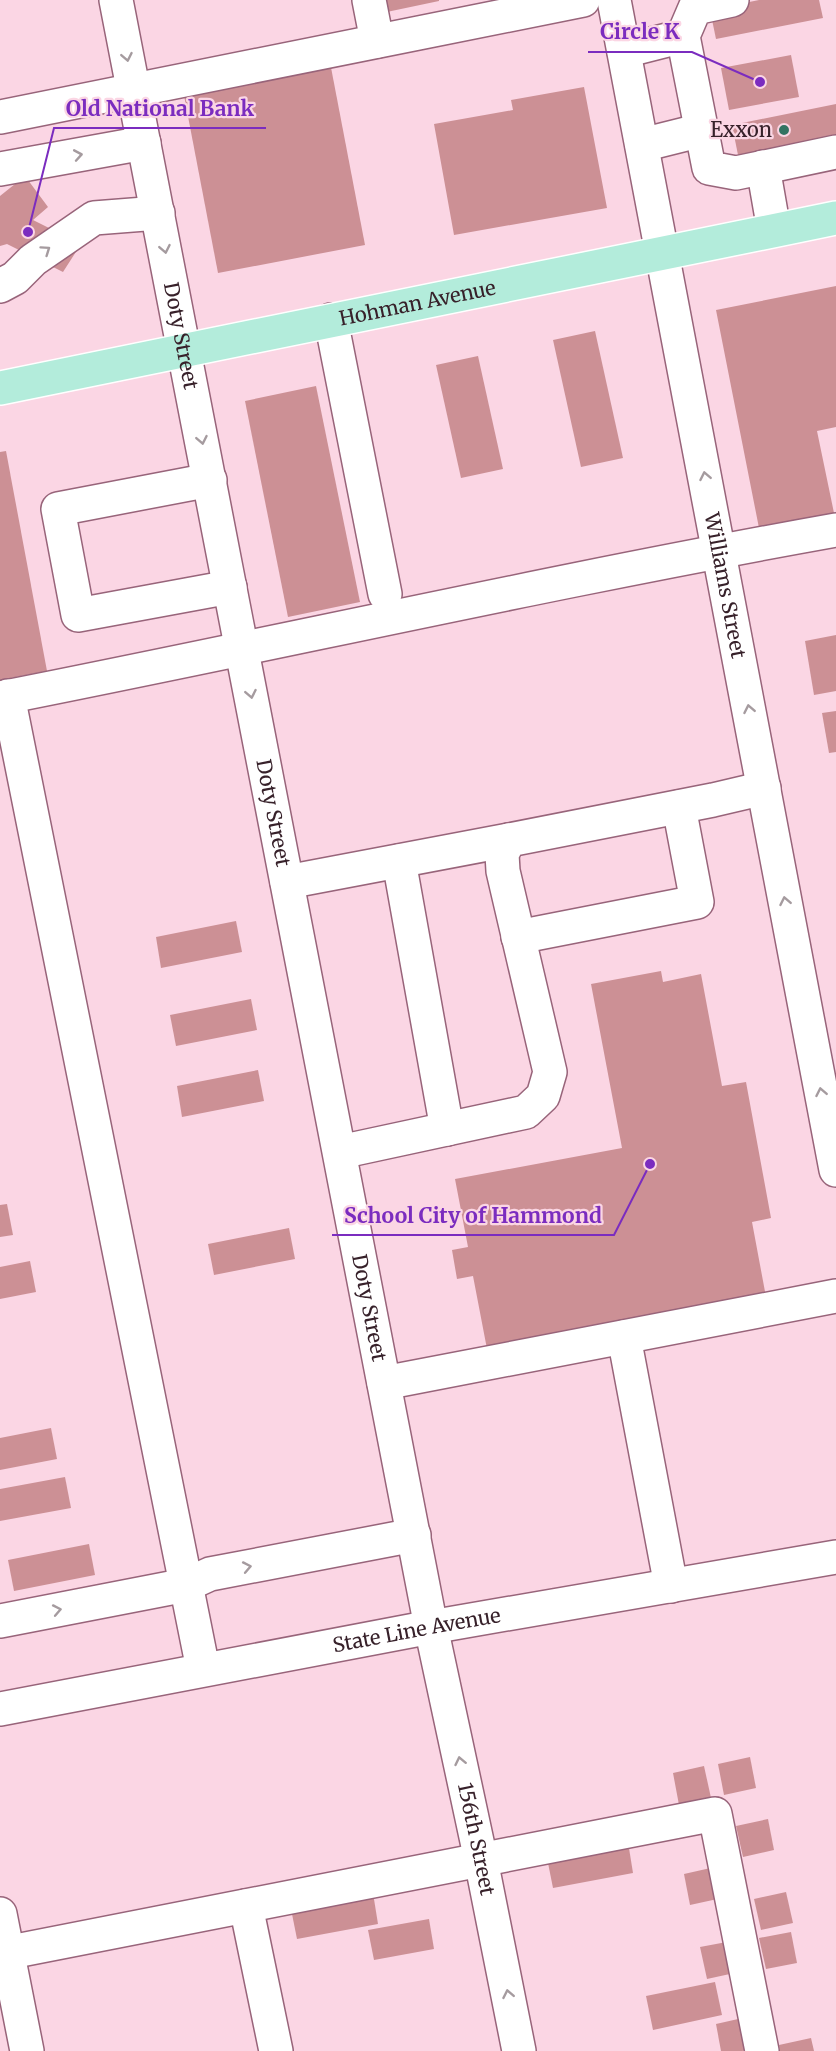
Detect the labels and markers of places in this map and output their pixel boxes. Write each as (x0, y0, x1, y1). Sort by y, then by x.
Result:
callout: Circle K (588, 13, 692, 52)
callout: Old National Bank (54, 89, 266, 128)
place label: Exxon (710, 117, 772, 142)
marker: Exxon (777, 123, 791, 137)
callout: School City of Hammond (332, 1196, 614, 1235)

